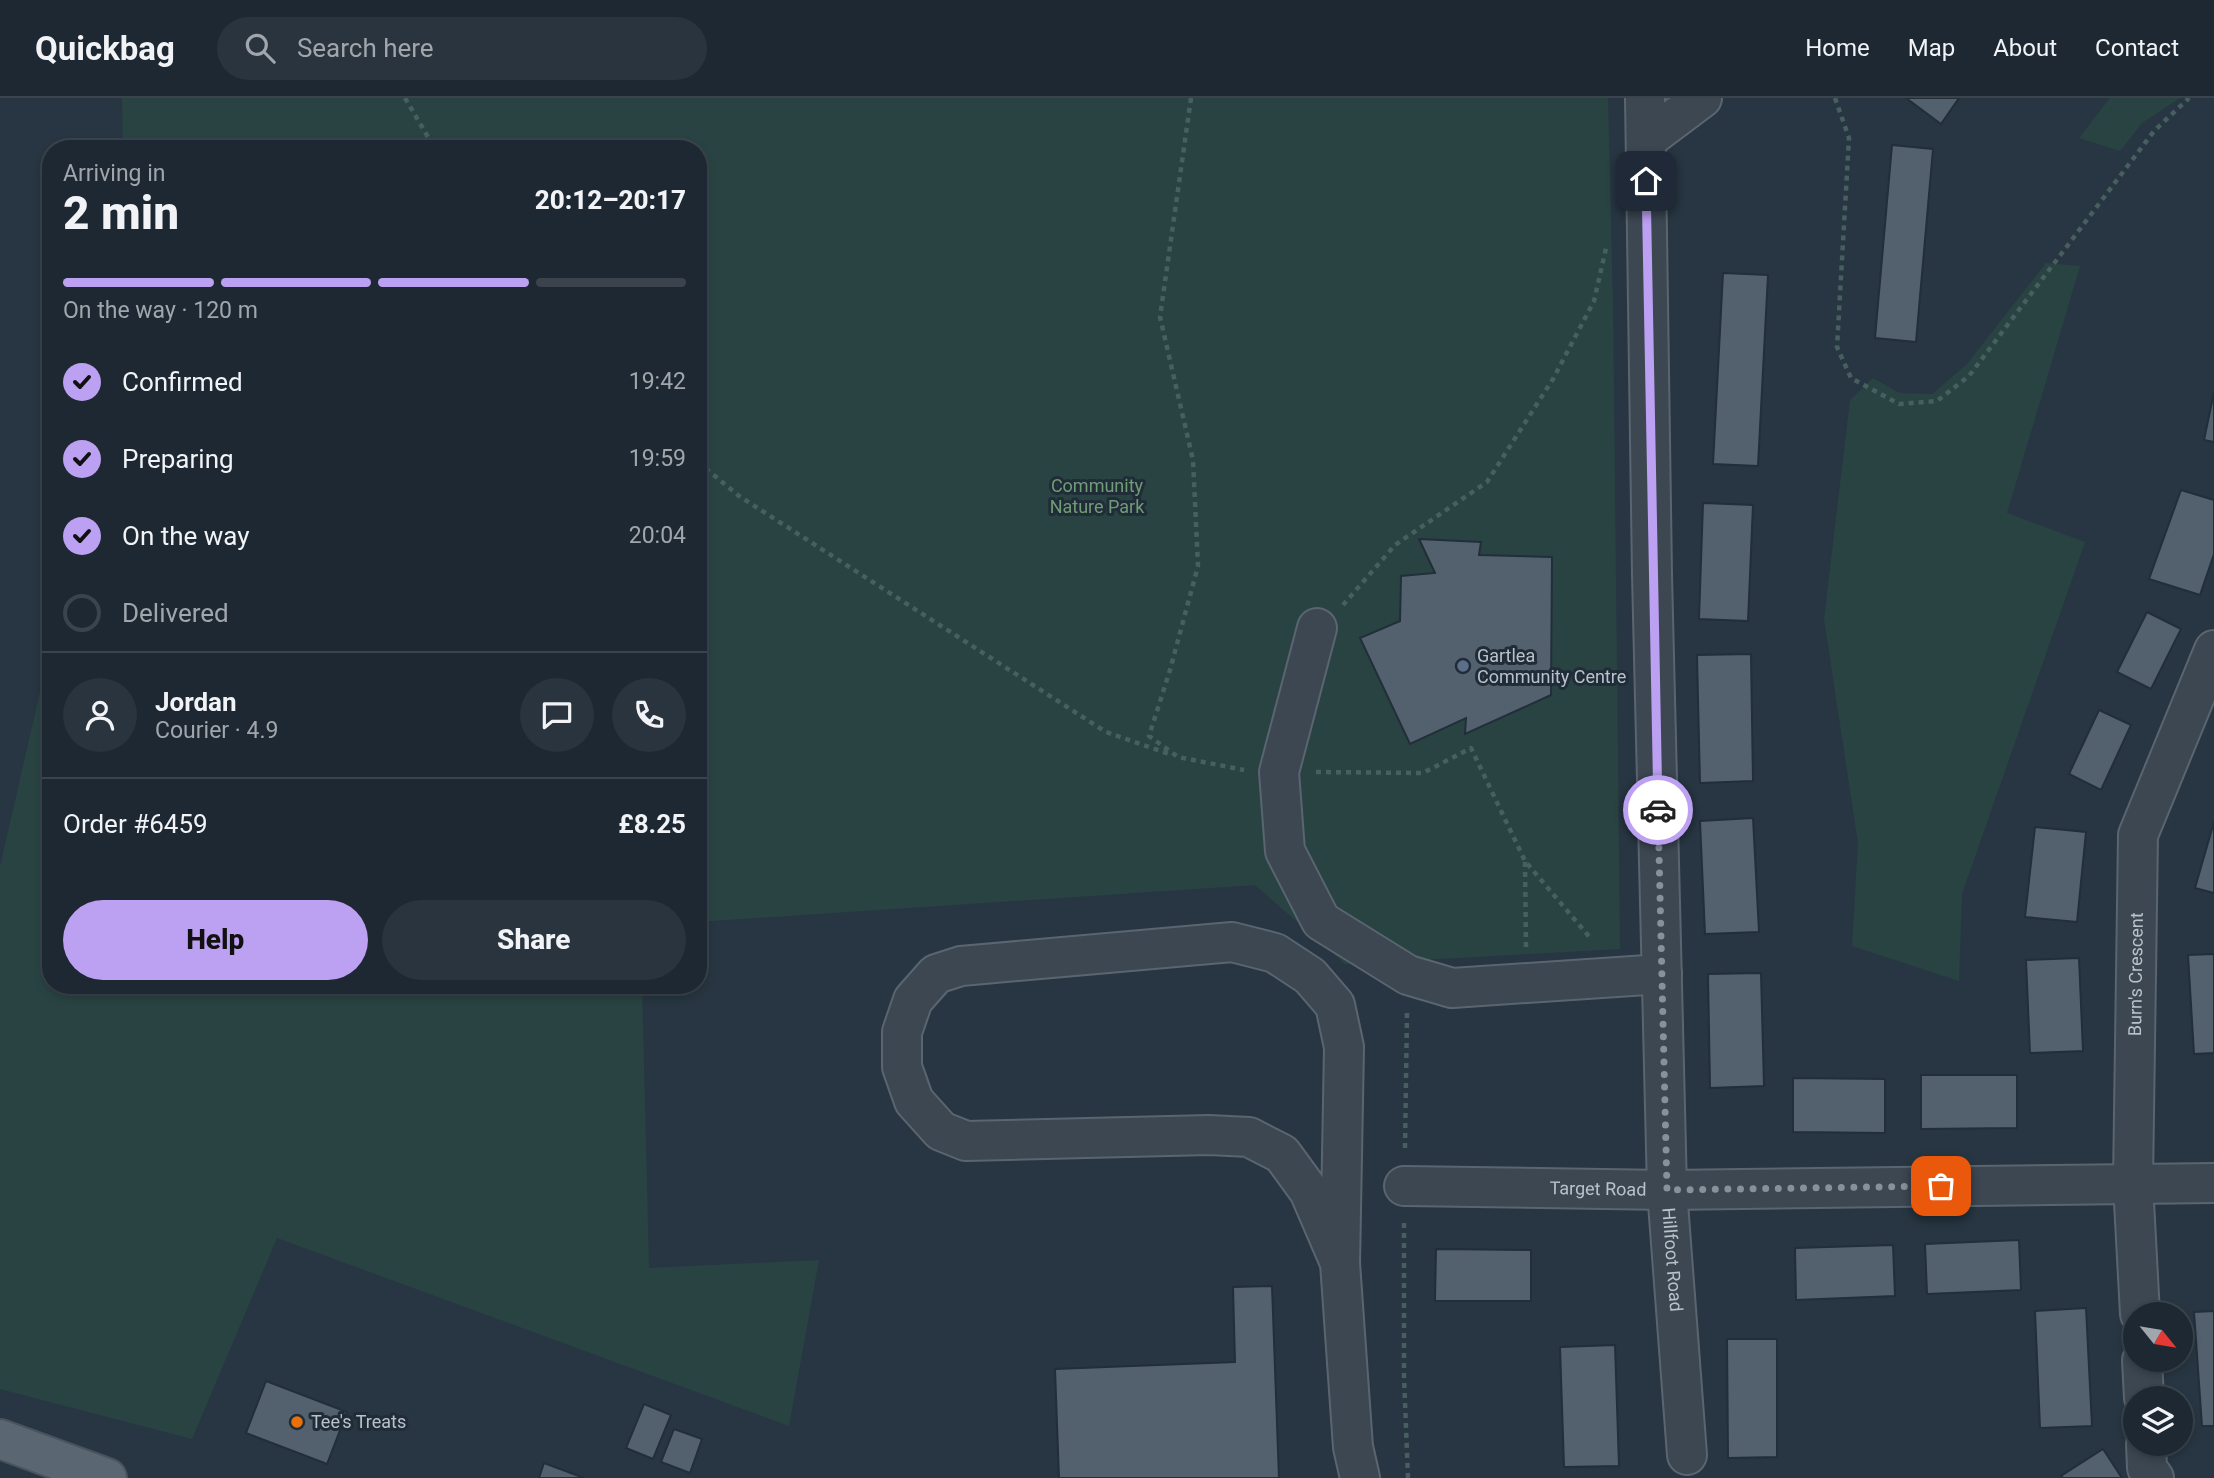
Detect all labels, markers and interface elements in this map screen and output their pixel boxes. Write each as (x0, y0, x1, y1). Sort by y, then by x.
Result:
search box (217, 17, 707, 80)
text: Quickbag (35, 29, 175, 68)
icon: search (241, 29, 279, 67)
text: Search here (297, 33, 434, 63)
text: Home (1805, 34, 1870, 62)
text: Map (1908, 34, 1955, 62)
text: About (1993, 34, 2057, 62)
text: Contact (2095, 34, 2179, 62)
pin (1616, 151, 1676, 211)
text: Arriving in (63, 160, 166, 187)
icon: home (1627, 162, 1665, 200)
text: 20:12–20:17 (535, 185, 686, 215)
text: 2 min (63, 186, 179, 240)
text: On the way · 120 m (63, 297, 258, 324)
icon: check (63, 363, 101, 401)
text: Confirmed (122, 367, 243, 397)
text: 19:42 (629, 368, 686, 395)
icon: check (63, 440, 101, 478)
text: Preparing (122, 444, 234, 474)
text: 19:59 (629, 445, 686, 472)
park label: Community Nature Park (1050, 475, 1145, 517)
icon: check (63, 517, 101, 555)
text: On the way (122, 521, 250, 551)
text: 20:04 (629, 522, 686, 549)
text: Delivered (122, 598, 229, 628)
place label: Gartlea Community Centre (1477, 645, 1626, 687)
marker: Gartlea Community Centre (1455, 658, 1471, 674)
button: person (63, 678, 137, 752)
button: chat (520, 678, 594, 752)
button: phone (612, 678, 686, 752)
text: Jordan (155, 687, 237, 717)
text: Courier · 4.9 (155, 717, 278, 744)
courier (1623, 775, 1693, 845)
icon: car (1639, 791, 1677, 829)
text: Order #6459 (63, 809, 208, 839)
text: £8.25 (618, 809, 686, 839)
button: Help (63, 900, 368, 980)
button: Share (382, 900, 686, 980)
street label: Burn's Crescent (2124, 912, 2147, 1036)
pin (1911, 1156, 1971, 1216)
icon: bag (1922, 1167, 1960, 1205)
street label: Target Road (1549, 1177, 1647, 1200)
street label: Hillfoot Road (1658, 1207, 1687, 1312)
north arrow (2123, 1302, 2193, 1372)
map controls (2123, 1302, 2193, 1456)
button: layers (2123, 1386, 2193, 1456)
place label: Tee's Treats (311, 1411, 406, 1432)
marker: Tee's Treats (289, 1414, 305, 1430)

